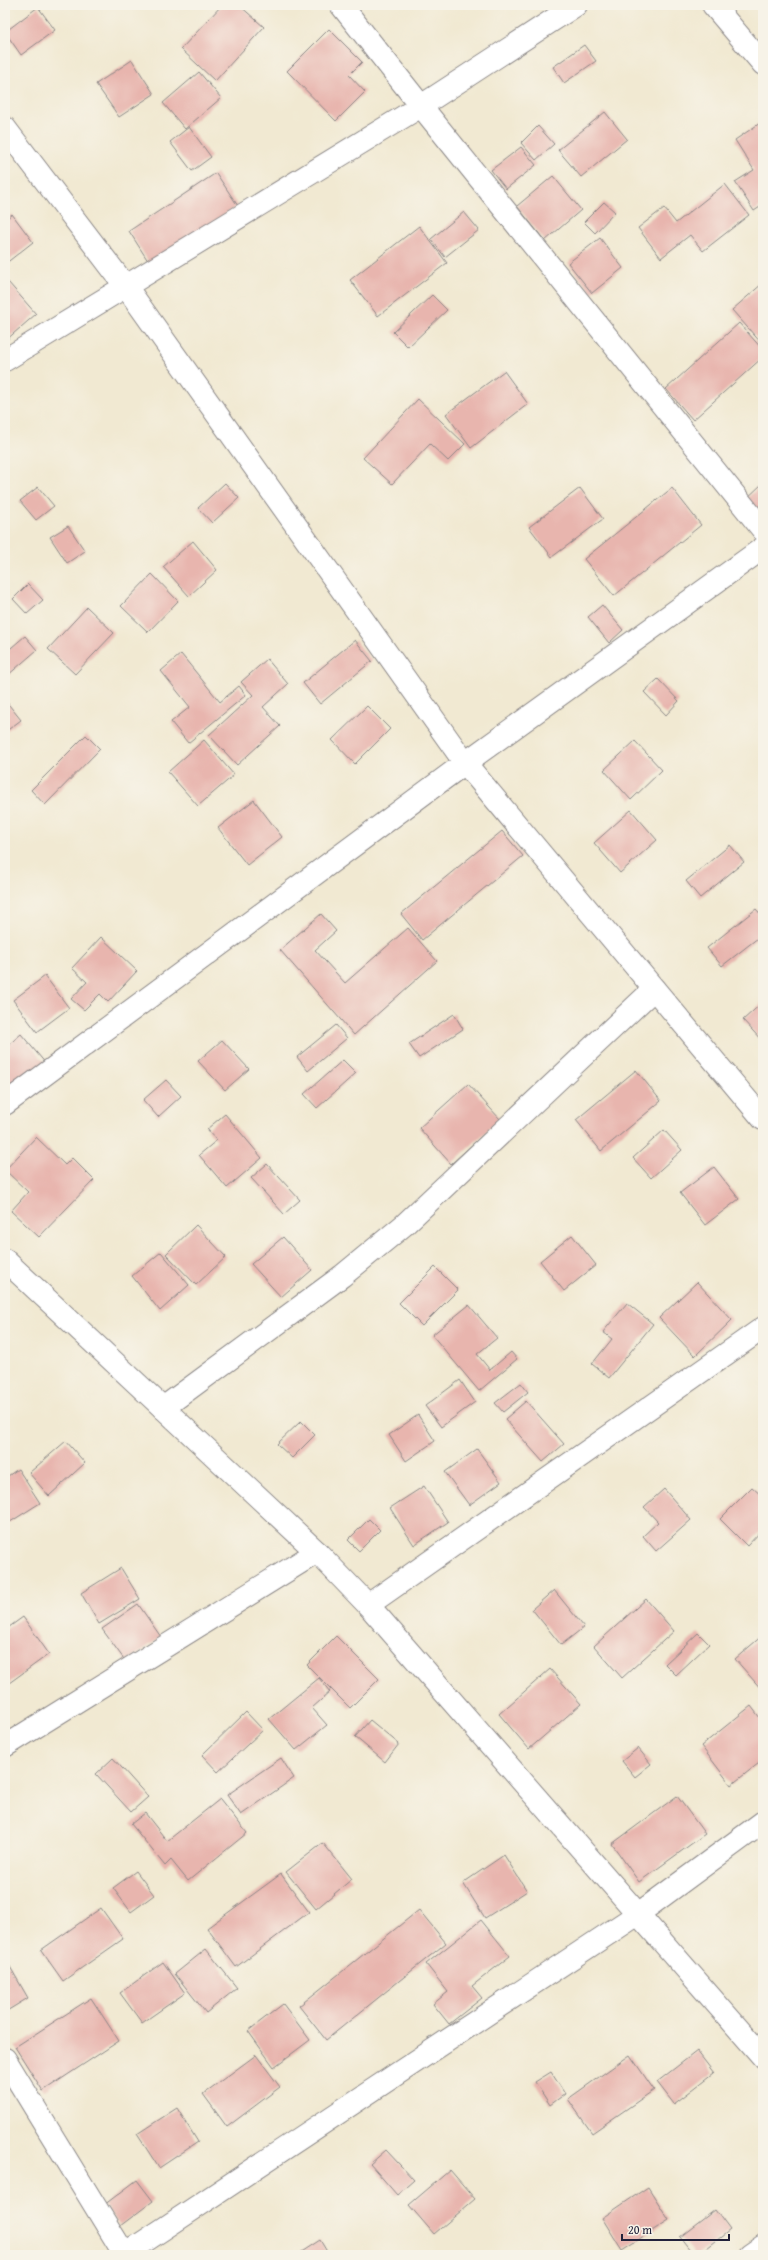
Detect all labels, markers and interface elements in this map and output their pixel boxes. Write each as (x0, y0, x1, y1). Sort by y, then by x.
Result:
scale bar (622, 2216, 729, 2242)
text: 20 m (628, 2221, 652, 2238)

